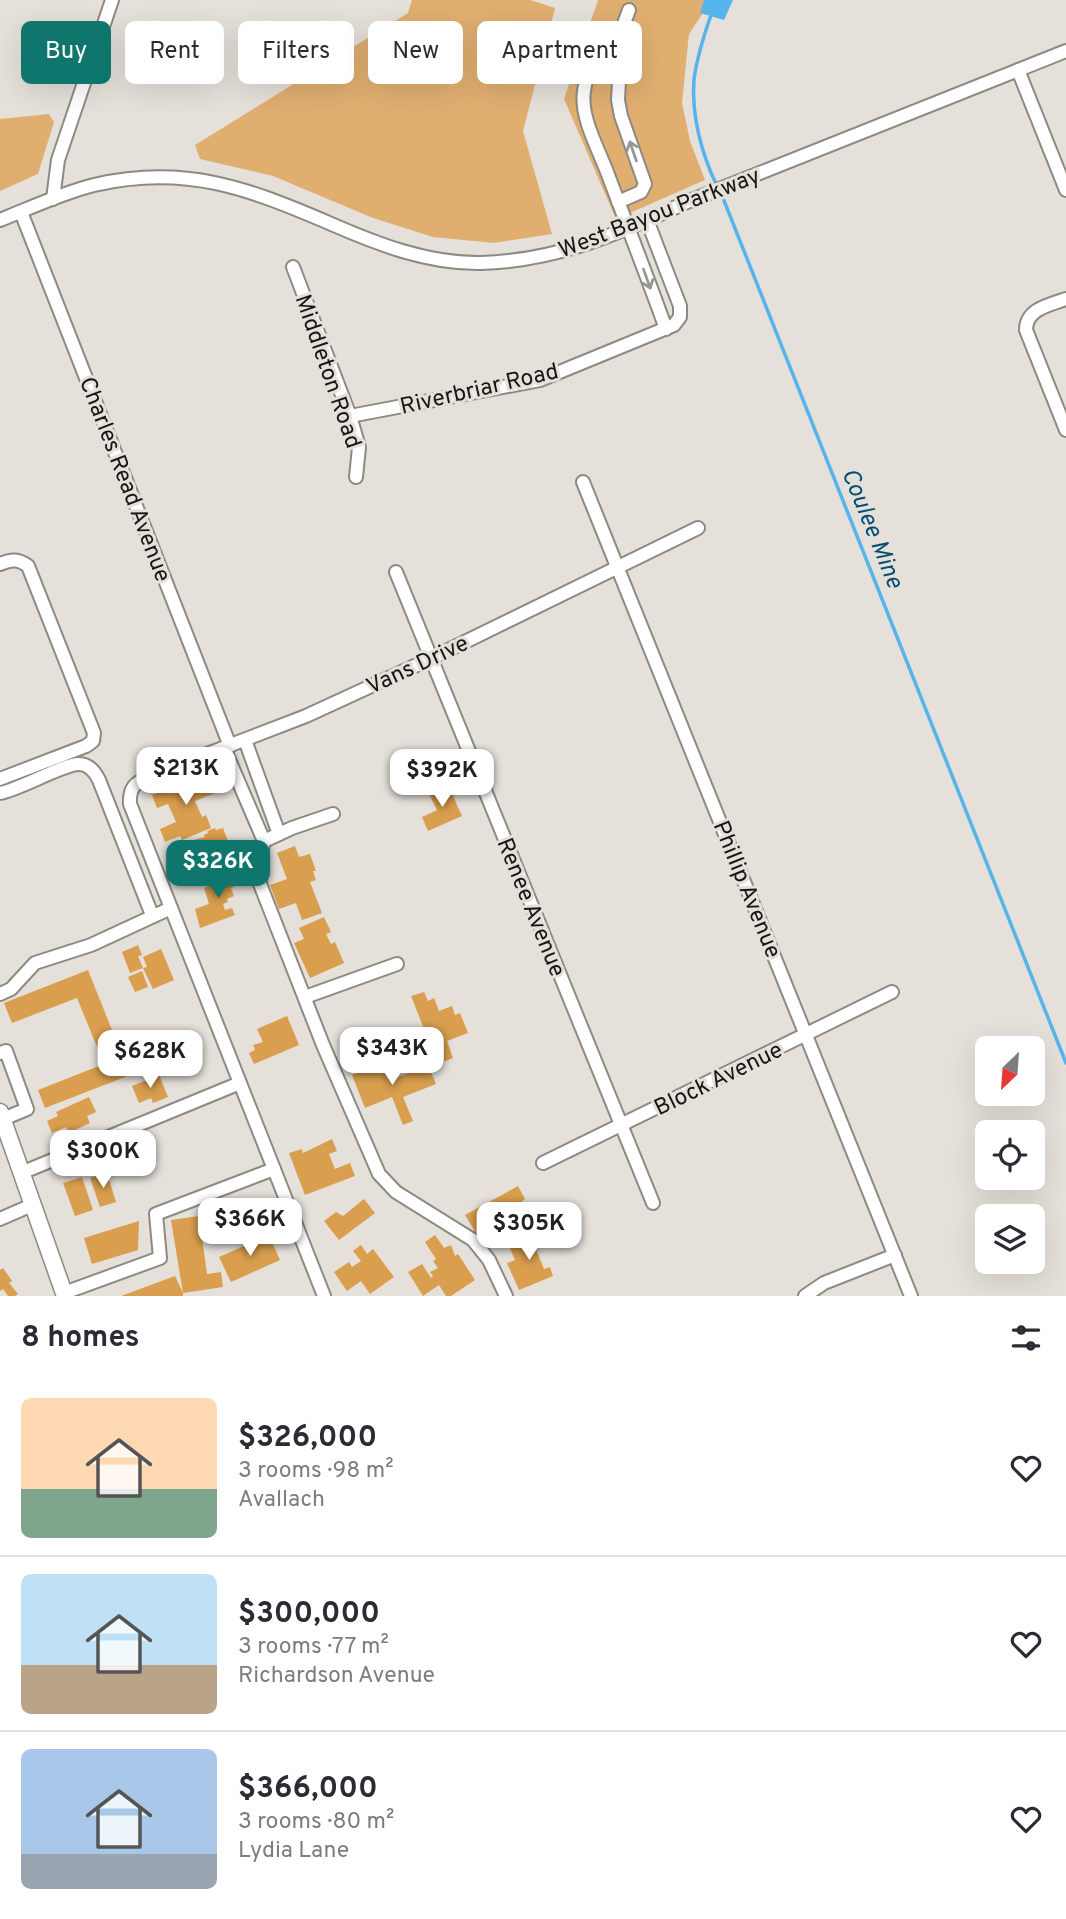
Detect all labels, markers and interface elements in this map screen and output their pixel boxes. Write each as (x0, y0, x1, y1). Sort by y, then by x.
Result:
chip: Buy (21, 21, 111, 84)
chip: Rent (125, 21, 224, 84)
chip: Filters (238, 21, 354, 84)
chip: New (368, 21, 463, 84)
chip: Apartment (477, 21, 642, 84)
one-way arrow (626, 141, 638, 163)
street label: West Bayou Parkway (555, 162, 765, 266)
one-way arrow (642, 267, 655, 289)
street label: Middleton Road (287, 291, 367, 453)
street label: Riverbriar Road (398, 358, 562, 423)
street label: Charles Read Avenue (71, 373, 176, 587)
water label: Coulee Mine (833, 464, 909, 594)
street label: Vans Drive (362, 630, 474, 703)
pin: $213K (137, 748, 235, 807)
pin: $392K (393, 750, 491, 809)
text: $213K (152, 755, 220, 784)
text: $392K (406, 757, 478, 786)
street label: Phillip Avenue (705, 817, 786, 963)
street label: Renee Avenue (489, 834, 571, 982)
pin: $326K (169, 841, 267, 900)
text: $326K (182, 848, 254, 877)
pin: $343K (343, 1028, 441, 1087)
pin: $628K (101, 1030, 199, 1090)
text: $343K (356, 1035, 428, 1064)
north arrow (975, 1036, 1045, 1106)
map controls (975, 1036, 1045, 1274)
street label: Block Avenue (650, 1037, 788, 1124)
text: $628K (114, 1038, 186, 1067)
button: locate (975, 1120, 1045, 1190)
pin: $300K (54, 1130, 152, 1190)
text: $300K (66, 1138, 140, 1167)
pin: $366K (201, 1198, 299, 1258)
pin: $305K (480, 1202, 578, 1262)
button: layers (975, 1204, 1045, 1274)
text: $366K (214, 1206, 286, 1235)
text: $305K (493, 1210, 565, 1239)
icon: filters (1007, 1319, 1045, 1357)
text: 8 homes (21, 1320, 140, 1357)
text: $326,000 (238, 1420, 377, 1457)
icon: home (77, 1426, 161, 1510)
icon: heart (1007, 1449, 1045, 1487)
text: 3 rooms · 98 m² (238, 1457, 394, 1486)
text: Avallach (238, 1486, 325, 1515)
text: $300,000 (238, 1596, 380, 1633)
icon: home (77, 1602, 161, 1686)
icon: heart (1007, 1625, 1045, 1663)
text: 3 rooms · 77 m² (238, 1633, 389, 1662)
text: Richardson Avenue (238, 1662, 435, 1691)
text: $366,000 (238, 1771, 378, 1808)
icon: home (77, 1777, 161, 1861)
icon: heart (1007, 1800, 1045, 1838)
text: 3 rooms · 80 m² (238, 1808, 394, 1837)
text: Lydia Lane (238, 1837, 349, 1866)

